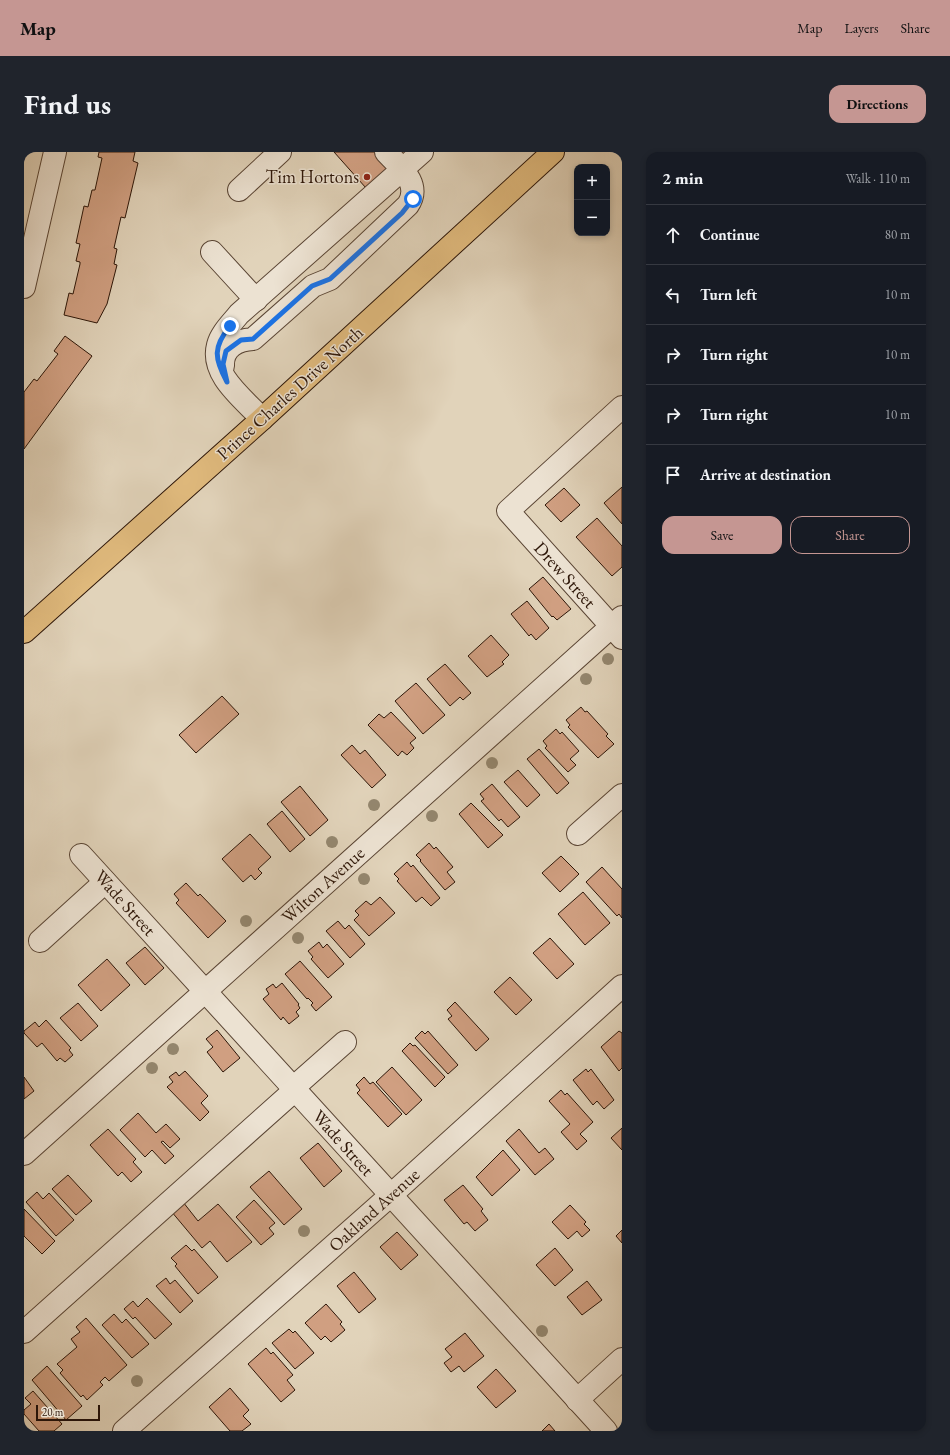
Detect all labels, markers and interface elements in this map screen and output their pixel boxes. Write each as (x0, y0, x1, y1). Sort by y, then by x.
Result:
text: Map (20, 16, 56, 41)
text: Map (797, 19, 822, 37)
text: Layers (844, 19, 879, 37)
text: Share (901, 19, 930, 37)
button: Directions (829, 85, 926, 123)
text: Find us (24, 86, 111, 122)
map controls (574, 164, 610, 236)
button: + (574, 164, 610, 200)
place label: Tim Hortons (266, 165, 359, 188)
text: 2 min (662, 167, 703, 189)
text: Walk · 110 m (846, 170, 910, 187)
marker: Tim Hortons (362, 172, 372, 182)
route start (404, 190, 422, 208)
button: − (574, 200, 610, 236)
icon: ahead (662, 224, 684, 246)
text: Continue (700, 225, 760, 244)
text: 80 m (885, 226, 910, 243)
icon: left (662, 284, 684, 306)
text: Turn left (700, 285, 757, 304)
text: 10 m (885, 286, 910, 303)
route end (221, 317, 239, 335)
street label: Prince Charles Drive North (212, 321, 368, 465)
icon: right (662, 344, 684, 366)
text: Turn right (700, 345, 768, 364)
text: 10 m (885, 346, 910, 363)
icon: right (662, 404, 684, 426)
text: Turn right (700, 405, 768, 424)
text: 10 m (885, 406, 910, 423)
icon: arrive (662, 464, 684, 486)
text: Arrive at destination (700, 465, 831, 484)
button: Save (662, 516, 782, 554)
button: Share (790, 516, 910, 554)
street label: Drew Street (529, 536, 602, 613)
street label: Wilton Avenue (276, 841, 369, 928)
street label: Wade Street (90, 865, 161, 941)
street label: Wade Street (308, 1105, 379, 1181)
street label: Oakland Avenue (323, 1163, 424, 1257)
scale bar (36, 1403, 100, 1422)
text: 20 m (42, 1405, 63, 1419)

